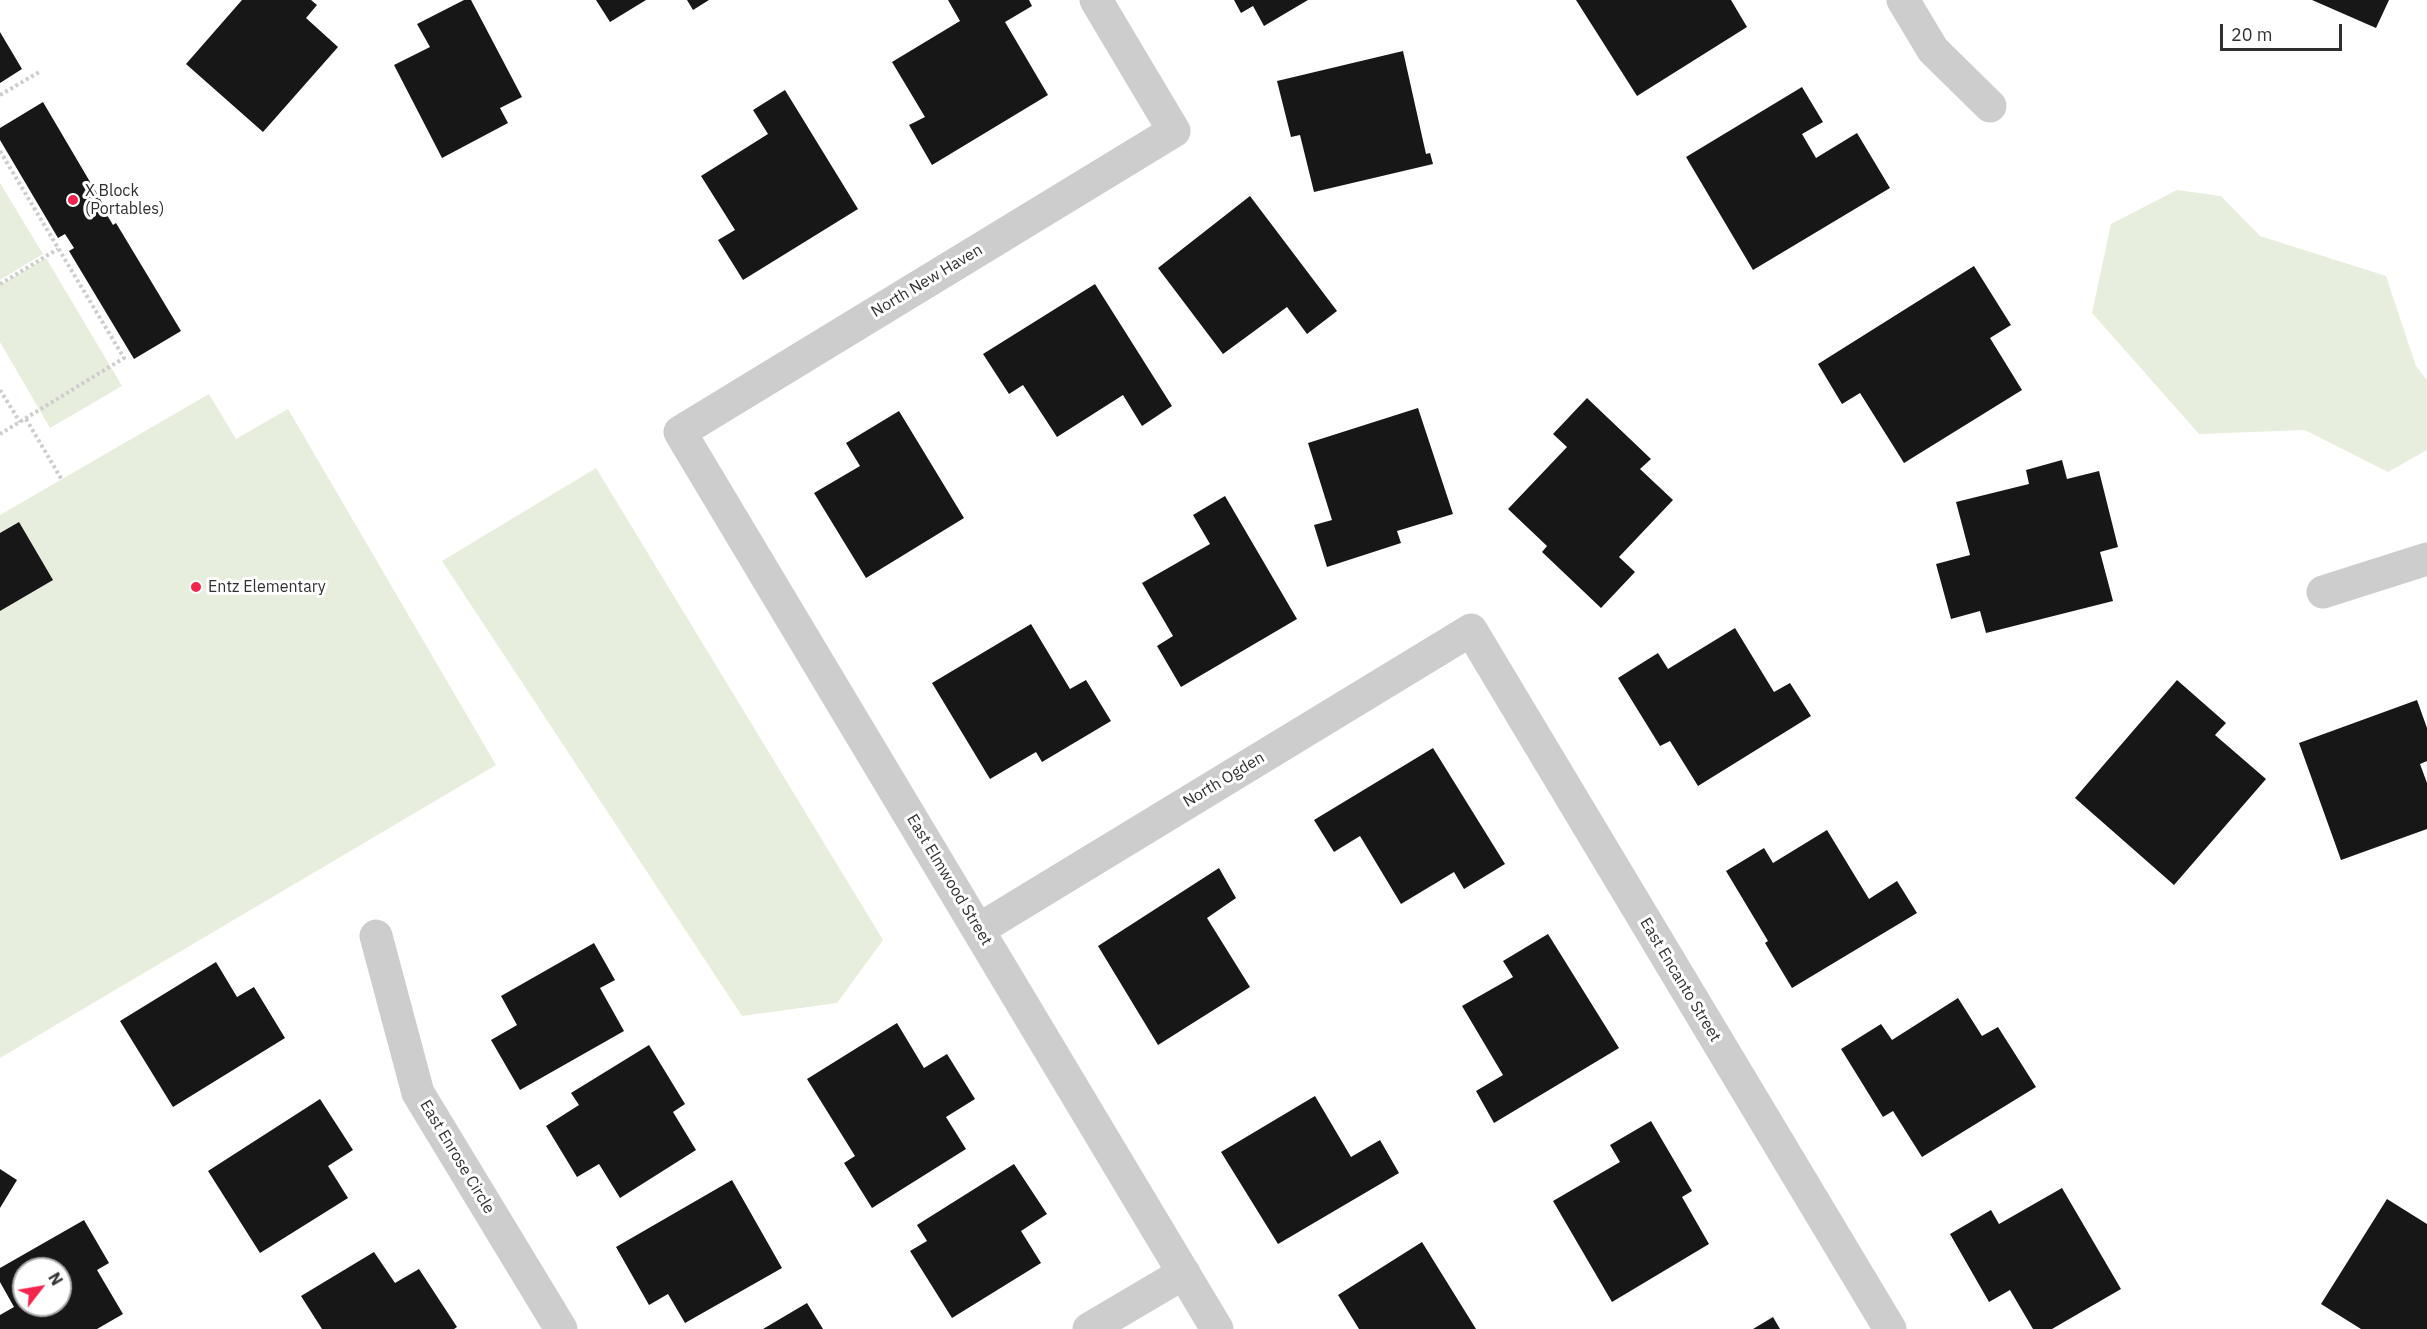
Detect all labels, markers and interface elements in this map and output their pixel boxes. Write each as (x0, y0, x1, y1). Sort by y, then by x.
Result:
scale bar (2223, 12, 2344, 50)
text: 20 m (2231, 23, 2273, 46)
place label: X Block (Portables) (85, 181, 164, 219)
marker: X Block (Portables) (66, 193, 80, 207)
street label: North New Haven (868, 240, 986, 322)
place label: Entz Elementary (208, 577, 326, 597)
marker: Entz Elementary (189, 580, 203, 594)
street label: North Ogden (1180, 748, 1268, 812)
street label: East Elmwood Street (902, 811, 996, 949)
street label: East Encanto Street (1635, 915, 1725, 1045)
street label: East Enrose Circle (415, 1097, 499, 1217)
north arrow (12, 1257, 72, 1317)
text: N (44, 1269, 67, 1289)

